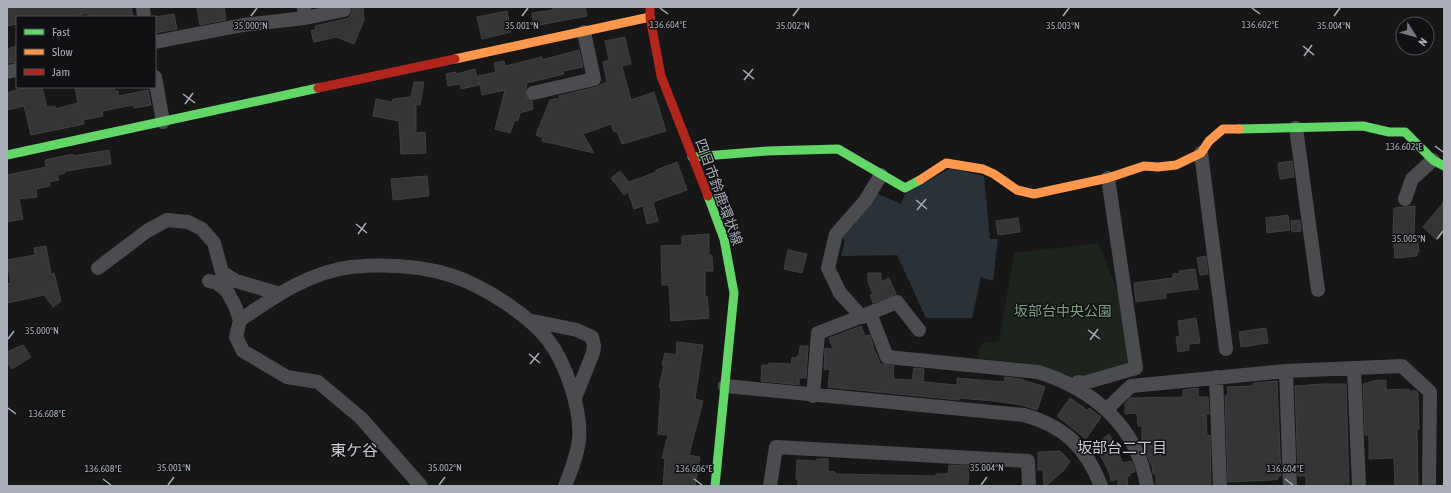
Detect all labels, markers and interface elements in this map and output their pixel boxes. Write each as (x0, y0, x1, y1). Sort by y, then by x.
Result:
legend (16, 16, 156, 88)
north arrow (1395, 16, 1435, 56)
text: 136.604°E (650, 19, 687, 30)
text: 136.602°E (1242, 19, 1279, 30)
text: 35.000°N (234, 20, 268, 31)
text: 35.001°N (505, 20, 539, 31)
text: 35.002°N (776, 20, 810, 31)
text: 35.003°N (1046, 20, 1080, 31)
text: 35.004°N (1317, 20, 1351, 31)
text: Fast (52, 25, 70, 39)
text: N (1416, 36, 1430, 48)
text: Slow (52, 45, 73, 59)
text: Jam (52, 65, 70, 79)
street label: 四日市鈴鹿環状線 (692, 137, 746, 247)
text: 136.602°E (1386, 141, 1423, 152)
text: 35.005°N (1392, 233, 1426, 244)
park label: 坂部台中央公園 (1014, 303, 1112, 319)
text: 35.000°N (25, 325, 59, 336)
text: 136.608°E (29, 408, 66, 419)
district label: 坂部台二丁目 (1077, 439, 1167, 456)
district label: 東ケ谷 (330, 441, 378, 459)
text: 35.001°N (157, 462, 191, 473)
text: 35.002°N (428, 462, 462, 473)
text: 35.004°N (970, 462, 1004, 473)
text: 136.608°E (85, 463, 122, 474)
text: 136.606°E (676, 463, 713, 474)
text: 136.604°E (1267, 463, 1304, 474)

